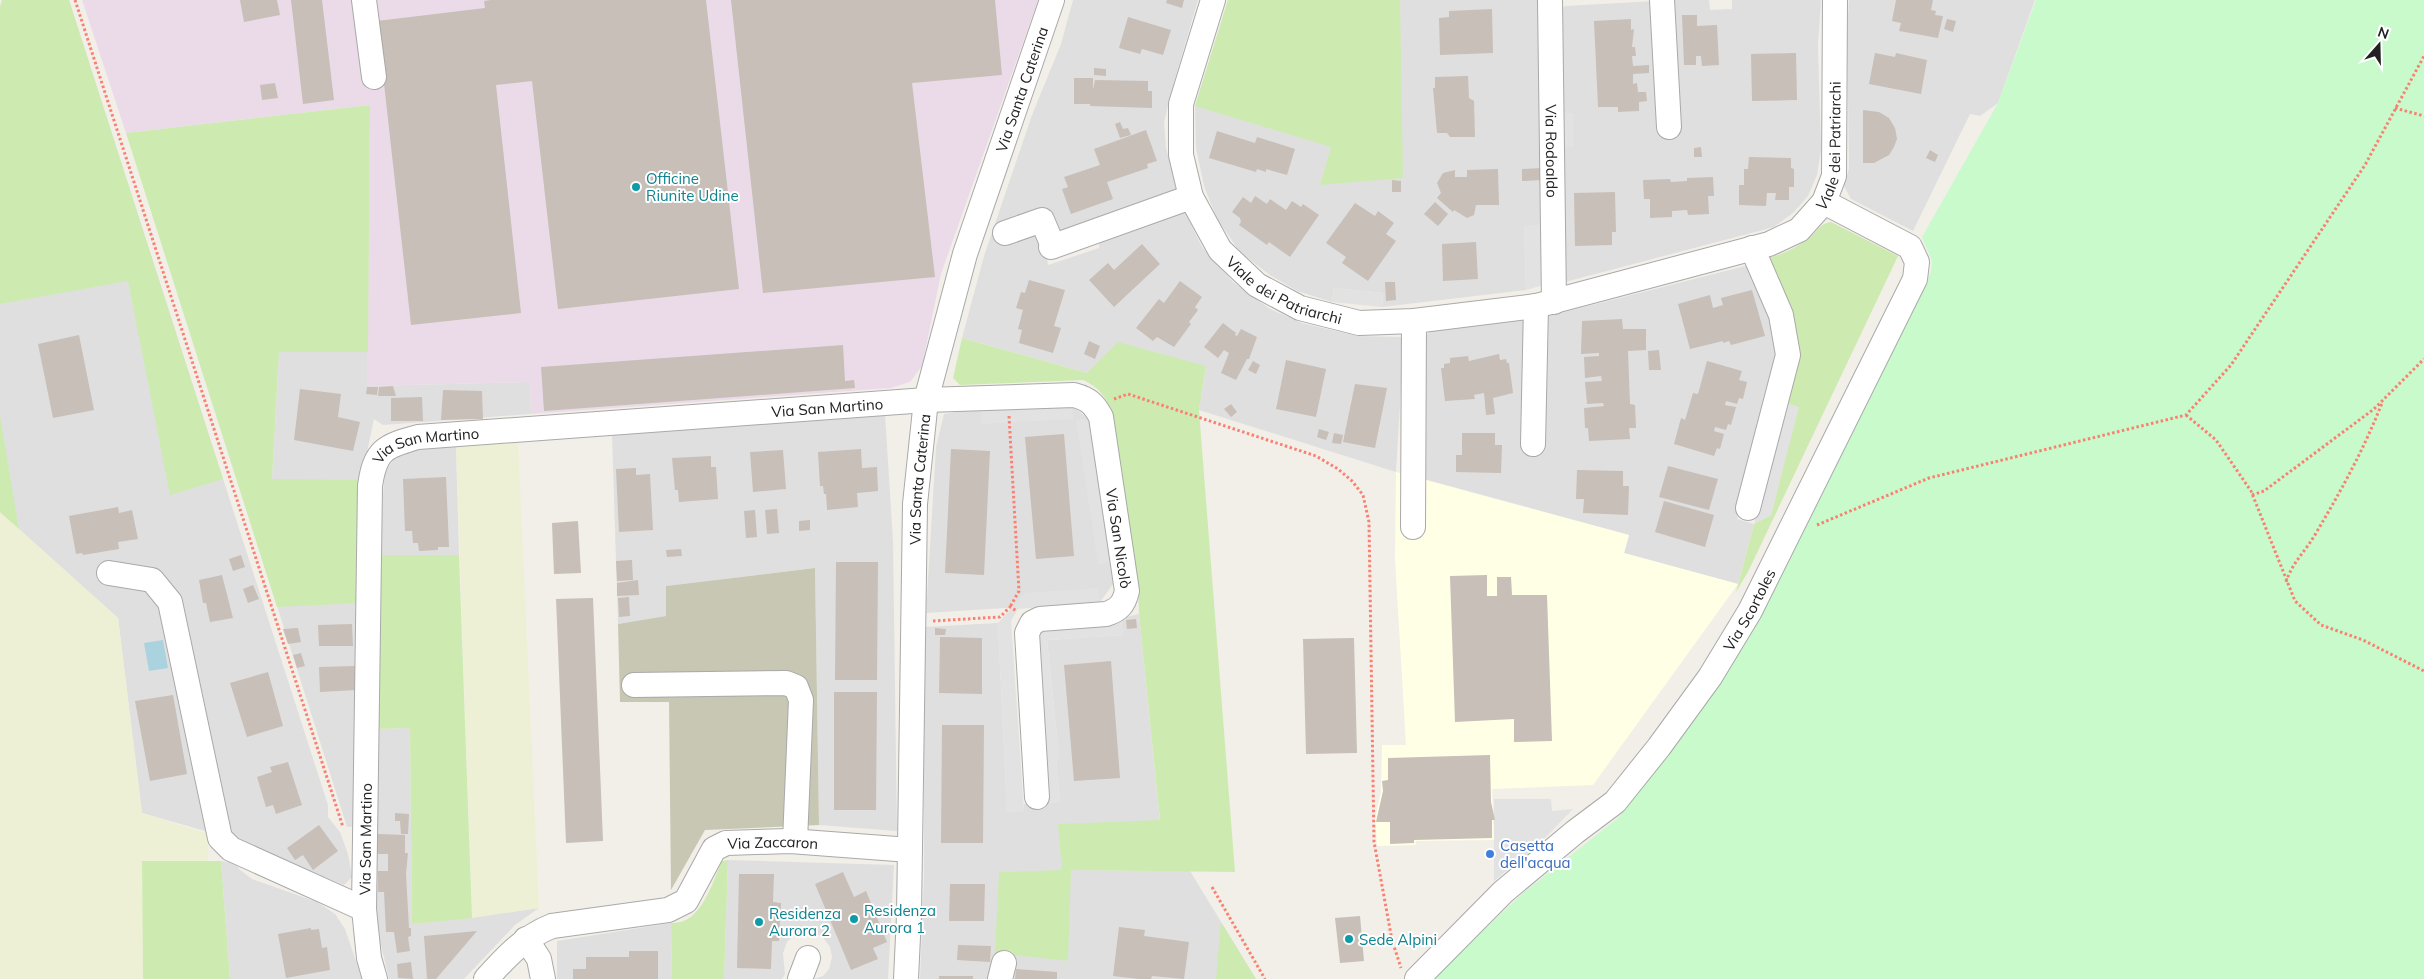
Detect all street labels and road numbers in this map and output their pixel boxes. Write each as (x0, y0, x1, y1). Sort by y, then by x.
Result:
street label: Via Santa Caterina (991, 24, 1052, 155)
street label: Viale dei Patriarchi (1812, 81, 1844, 214)
street label: Via Rodoaldo (1542, 104, 1562, 198)
street label: Viale dei Patriarchi (1222, 252, 1344, 328)
street label: Via San Martino (771, 394, 884, 421)
street label: Via Santa Caterina (905, 413, 934, 545)
street label: Via San Martino (368, 423, 480, 467)
street label: Via San Nicolò (1102, 487, 1136, 590)
street label: Via Scortoles (1719, 565, 1779, 654)
street label: Via San Martino (355, 783, 375, 895)
street label: Via Zaccaron (727, 831, 819, 853)

